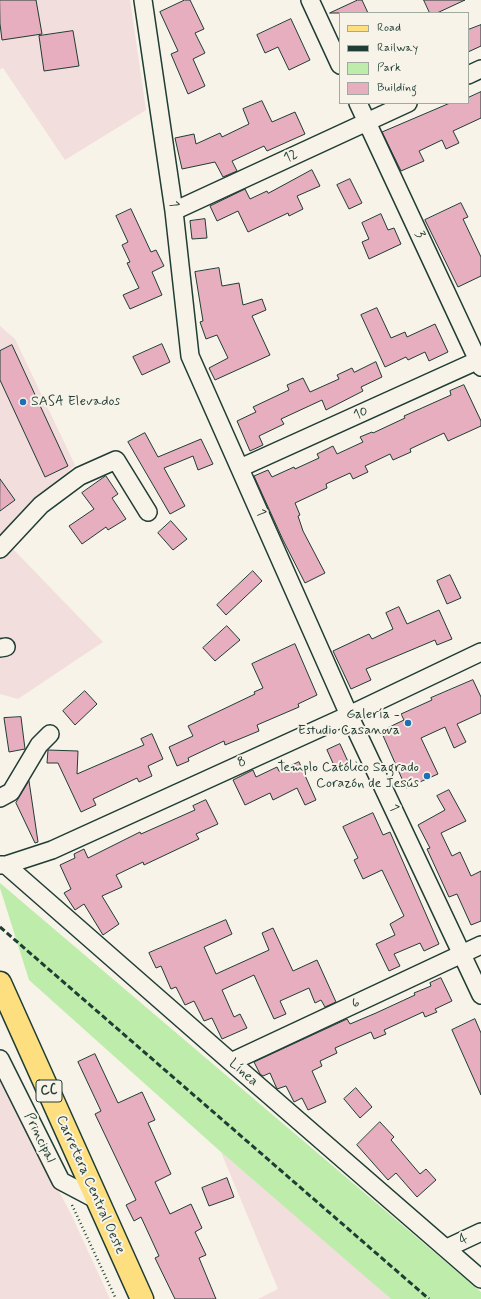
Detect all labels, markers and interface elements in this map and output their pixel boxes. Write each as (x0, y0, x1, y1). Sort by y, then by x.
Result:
legend (339, 12, 469, 104)
text: Road (377, 20, 401, 36)
text: Railway (377, 40, 418, 56)
text: Park (377, 60, 401, 76)
text: Building (377, 80, 417, 96)
street label: 12 (281, 147, 301, 167)
street label: 1 (164, 200, 182, 208)
street label: 3 (410, 229, 428, 241)
place label: SASA Elevados (31, 394, 120, 410)
marker: SASA Elevados (18, 397, 28, 407)
street label: 10 (351, 403, 371, 425)
street label: 1 (251, 507, 269, 519)
place label: Galería - Estudio Casanova (298, 707, 400, 740)
marker: Galería - Estudio Casanova (403, 718, 413, 728)
street label: 8 (235, 754, 249, 772)
place label: Templo Católico Sagrado Corazón de Jesús (278, 760, 419, 792)
marker: Templo Católico Sagrado Corazón de Jesús (422, 771, 432, 781)
street label: 1 (384, 802, 402, 814)
street label: 6 (349, 995, 363, 1013)
street label: Línea (225, 1056, 261, 1090)
road number: CC (36, 1080, 62, 1102)
street label: Principal (20, 1110, 58, 1166)
street label: Carretera Central Oeste (52, 1113, 128, 1257)
street label: 4 (457, 1231, 471, 1249)

